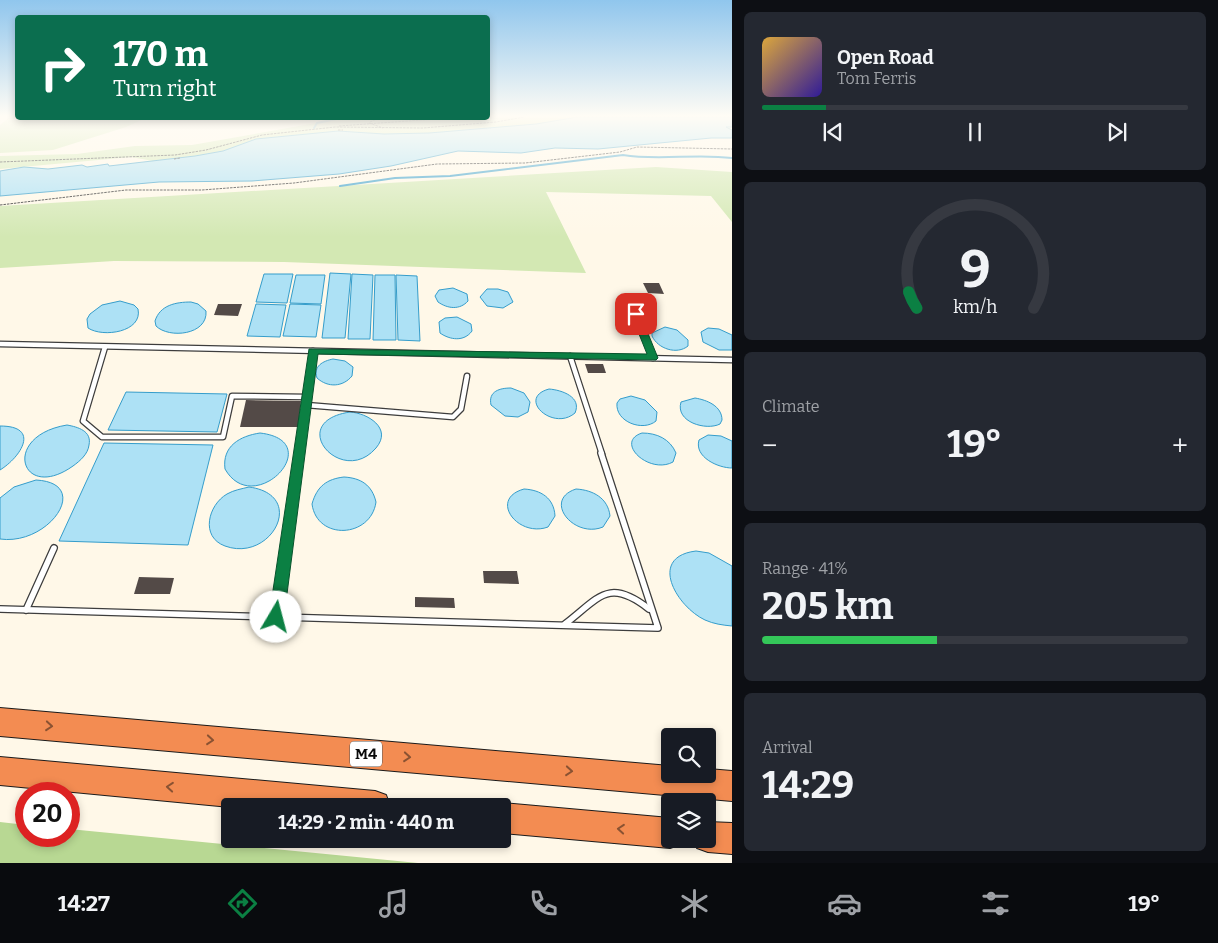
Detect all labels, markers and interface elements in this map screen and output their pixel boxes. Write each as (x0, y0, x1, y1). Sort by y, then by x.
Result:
text: 170 m (113, 33, 208, 75)
icon: right (30, 35, 95, 100)
text: Open Road (837, 46, 934, 69)
text: Tom Ferris (837, 69, 916, 88)
text: Turn right (113, 75, 216, 102)
icon: previous (819, 118, 847, 146)
icon: pause (961, 118, 989, 146)
icon: next (1103, 118, 1131, 146)
text: 9 (960, 238, 990, 301)
pin (615, 293, 657, 335)
text: km/h (953, 296, 997, 318)
icon: arrive (622, 300, 650, 328)
text: Climate (762, 397, 820, 416)
text: 19° (947, 421, 1002, 467)
text: − (762, 429, 777, 462)
text: + (1172, 429, 1188, 462)
text: Range · 41% (762, 559, 848, 578)
text: 205 km (762, 583, 893, 629)
position arrow (249, 590, 301, 642)
one-way arrow (45, 720, 53, 731)
map controls (661, 728, 716, 848)
button: search (661, 728, 716, 783)
one-way arrow (207, 735, 215, 746)
text: Arrival (762, 738, 813, 757)
road number: M4 (350, 742, 382, 766)
one-way arrow (404, 751, 412, 762)
text: 14:29 (762, 762, 854, 808)
one-way arrow (565, 765, 573, 776)
speed limit sign: 20 (15, 782, 80, 847)
one-way arrow (166, 782, 174, 793)
button: layers (661, 793, 716, 848)
text: 14:29 · 2 min · 440 m (278, 811, 454, 834)
one-way arrow (617, 824, 625, 835)
icon: directions (225, 886, 260, 921)
icon: music (376, 886, 411, 921)
icon: phone (526, 886, 561, 921)
icon: climate (677, 886, 712, 921)
icon: car (827, 886, 862, 921)
icon: filters (978, 886, 1013, 921)
text: 14:27 (58, 890, 110, 917)
text: 19° (1128, 890, 1160, 917)

